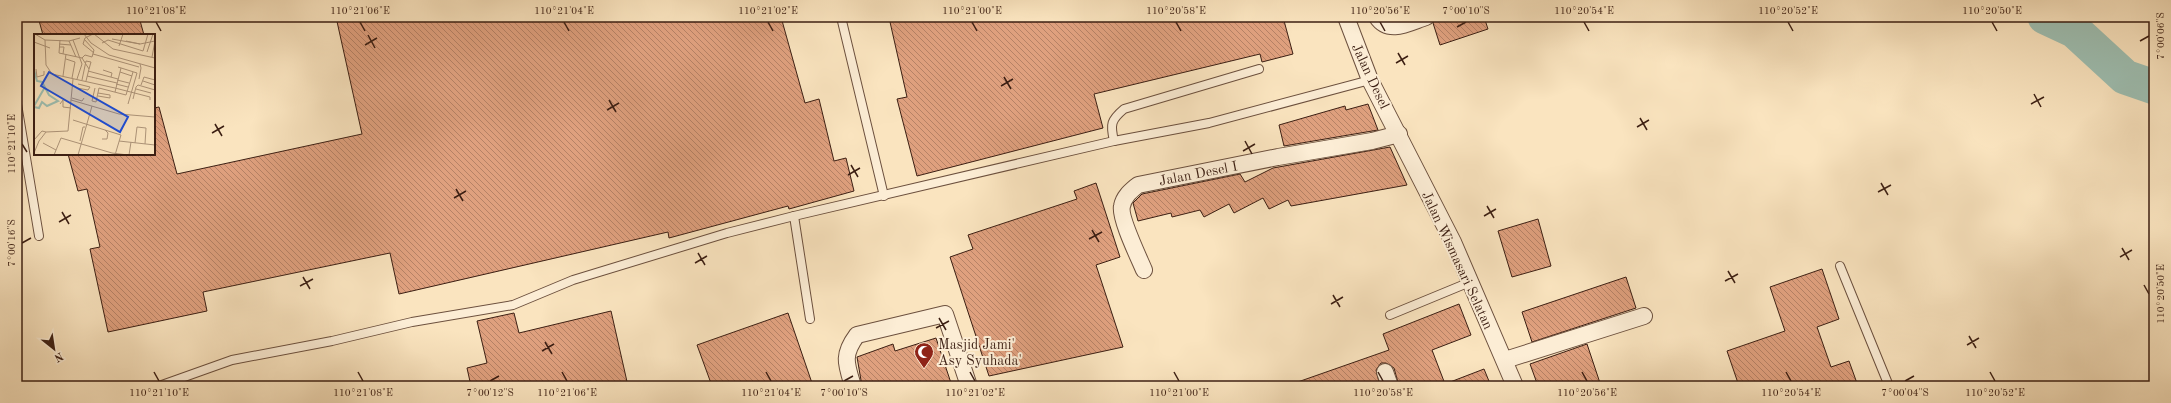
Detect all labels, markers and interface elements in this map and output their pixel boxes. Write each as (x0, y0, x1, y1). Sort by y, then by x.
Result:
text: 110°21'08"E (126, 6, 186, 16)
text: 110°21'06"E (330, 6, 390, 16)
text: 110°21'04"E (534, 6, 594, 16)
text: 110°21'02"E (738, 6, 798, 16)
text: 110°21'00"E (942, 6, 1002, 16)
text: 110°20'58"E (1146, 6, 1206, 16)
text: 110°20'56"E (1350, 6, 1410, 16)
text: 7°00'10"S (1442, 6, 1490, 16)
text: 110°20'54"E (1554, 6, 1614, 16)
text: 110°20'52"E (1758, 6, 1818, 16)
text: 110°20'50"E (1962, 6, 2022, 16)
text: 7°00'06"S (2156, 12, 2166, 60)
inset map (34, 34, 155, 155)
street label: Jalan Desel (1349, 42, 1391, 111)
text: 110°21'10"E (7, 114, 17, 174)
street label: Jalan Desel I (1158, 160, 1239, 188)
street label: Jalan Wismasari Selatan (1419, 189, 1495, 332)
text: 7°00'16"S (7, 219, 17, 267)
text: 110°20'50"E (2156, 264, 2166, 324)
north arrow (34, 329, 74, 369)
place label: Masjid Jami' Asy Syuhada' (938, 338, 1022, 368)
mosque icon: Masjid Jami' Asy Syuhada' (913, 341, 935, 369)
text: N (51, 349, 65, 364)
text: 110°21'10"E (129, 388, 189, 398)
text: 110°21'08"E (333, 388, 393, 398)
text: 7°00'12"S (466, 388, 514, 398)
text: 110°21'06"E (537, 388, 597, 398)
text: 110°21'04"E (741, 388, 801, 398)
text: 7°00'10"S (820, 388, 868, 398)
text: 110°21'02"E (945, 388, 1005, 398)
text: 110°21'00"E (1149, 388, 1209, 398)
text: 110°20'58"E (1353, 388, 1413, 398)
text: 110°20'56"E (1557, 388, 1617, 398)
text: 110°20'54"E (1761, 388, 1821, 398)
text: 7°00'04"S (1881, 388, 1929, 398)
text: 110°20'52"E (1965, 388, 2025, 398)

